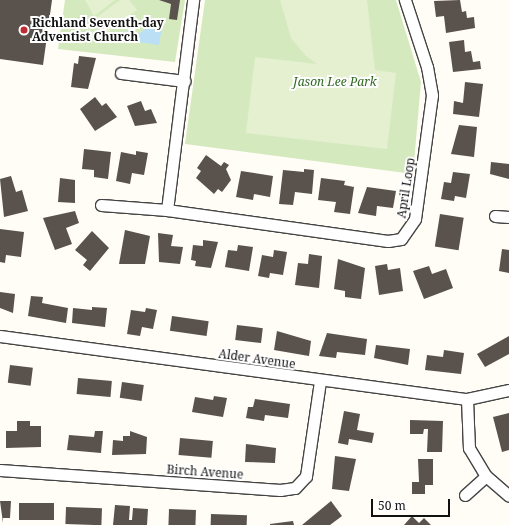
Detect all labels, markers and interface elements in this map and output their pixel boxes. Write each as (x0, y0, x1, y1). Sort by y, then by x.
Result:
place label: Richland Seventh-day Adventist Church (32, 16, 164, 44)
marker: Richland Seventh-day Adventist Church (19, 25, 29, 35)
park label: Jason Lee Park (293, 75, 377, 89)
street label: April Loop (394, 157, 418, 219)
street label: Alder Avenue (218, 346, 296, 372)
street label: Birch Avenue (166, 462, 244, 482)
scale bar (373, 491, 452, 517)
text: 50 m (378, 497, 406, 514)

